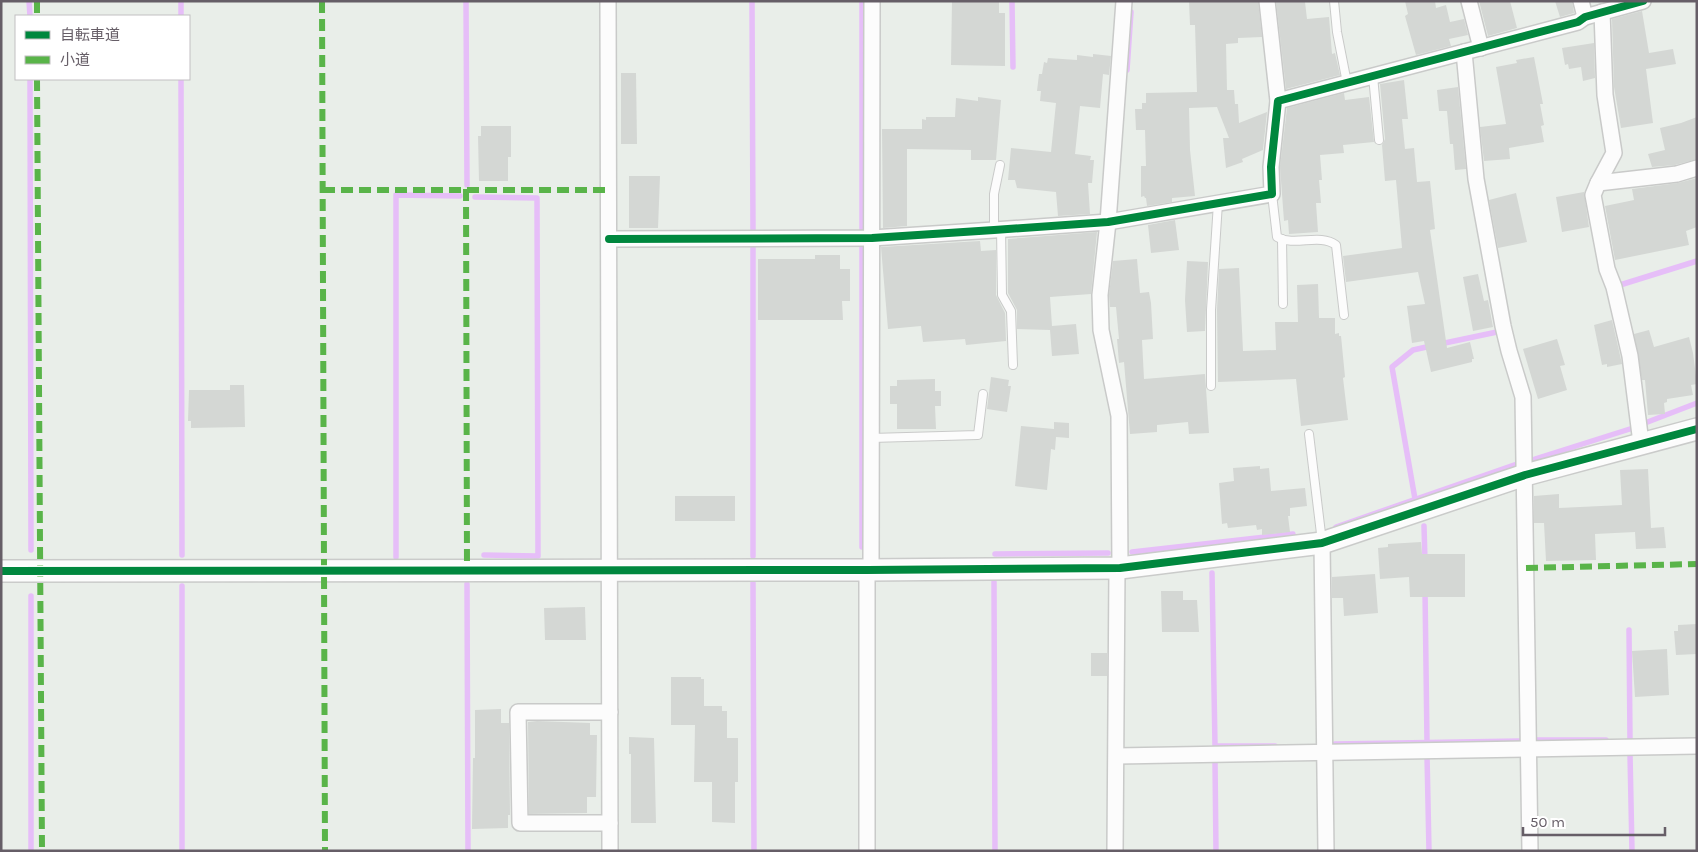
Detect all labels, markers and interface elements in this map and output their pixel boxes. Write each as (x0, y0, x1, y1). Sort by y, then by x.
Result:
legend (15, 15, 190, 80)
text: 自転車道 (60, 26, 120, 44)
text: 小道 (60, 51, 90, 69)
scale bar (1523, 804, 1666, 836)
text: 50 m (1530, 813, 1565, 831)

